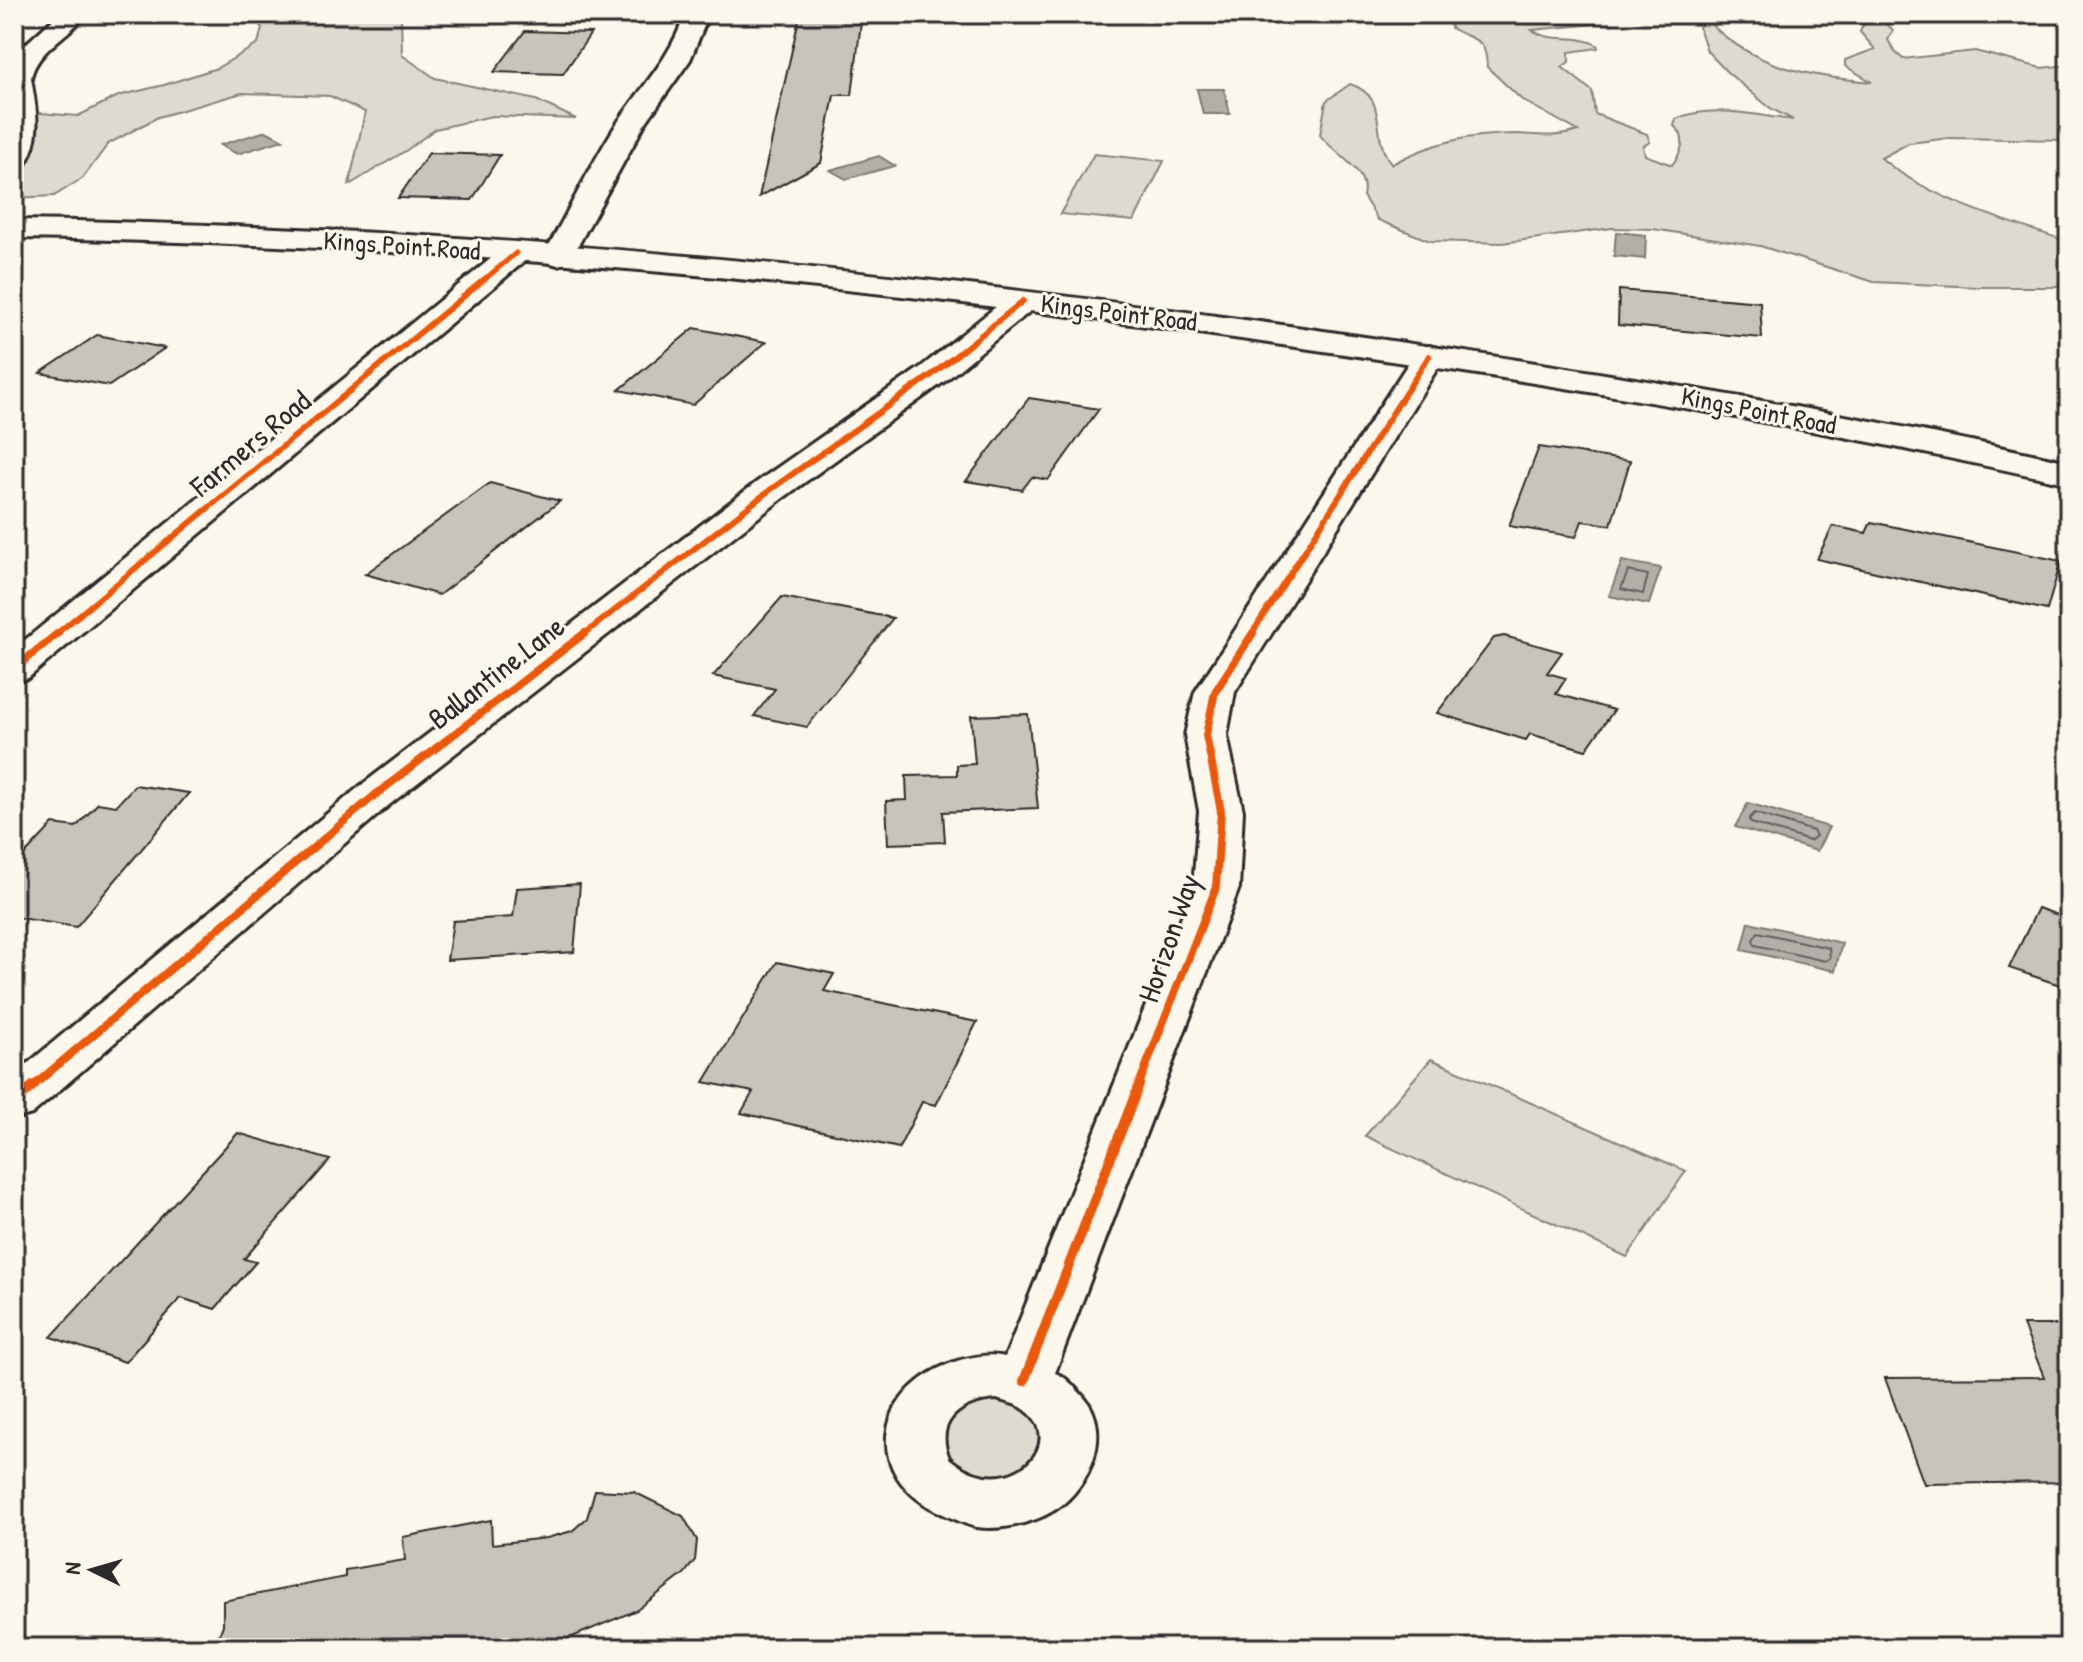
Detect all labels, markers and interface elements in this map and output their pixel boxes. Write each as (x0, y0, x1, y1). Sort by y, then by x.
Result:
street label: Kings Point Road (323, 222, 481, 268)
street label: Kings Point Road (1039, 285, 1199, 339)
street label: Kings Point Road (1679, 378, 1839, 442)
street label: Farmers Road (180, 381, 319, 506)
street label: Ballantine Lane (419, 606, 573, 738)
street label: Horizon Way (1127, 869, 1209, 1007)
north arrow (52, 1530, 132, 1610)
text: N (57, 1561, 88, 1575)

